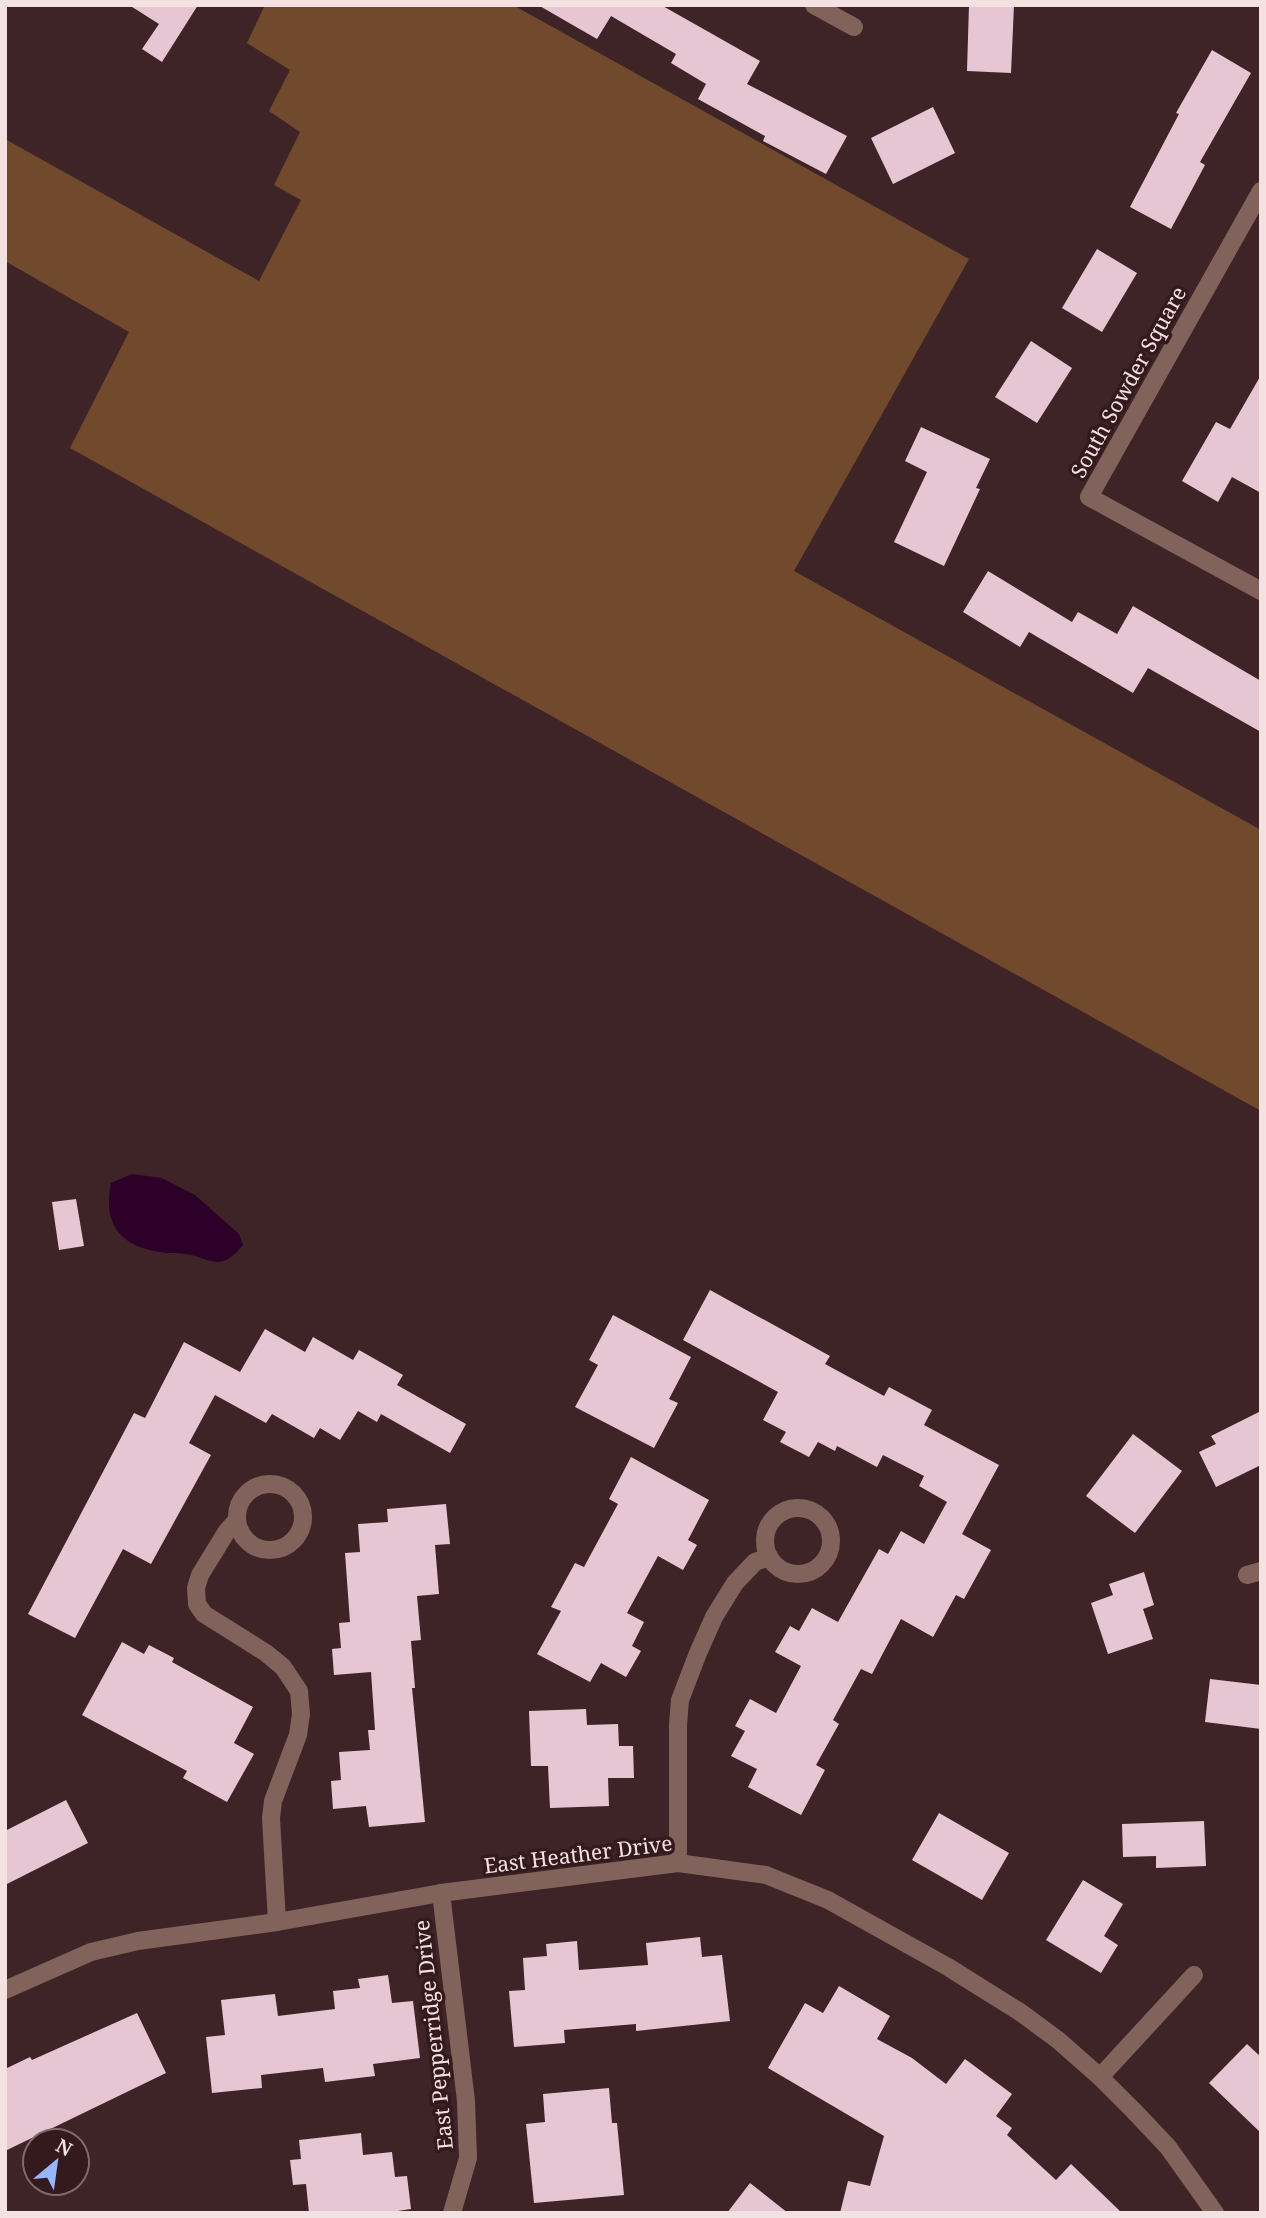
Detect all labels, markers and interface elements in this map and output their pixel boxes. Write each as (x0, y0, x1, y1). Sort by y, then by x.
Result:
street label: South Sowder Square (1064, 281, 1192, 483)
street label: East Heather Drive (482, 1829, 674, 1879)
street label: East Pepperridge Drive (407, 1919, 459, 2151)
north arrow (21, 2127, 91, 2197)
text: N (51, 2132, 77, 2162)

